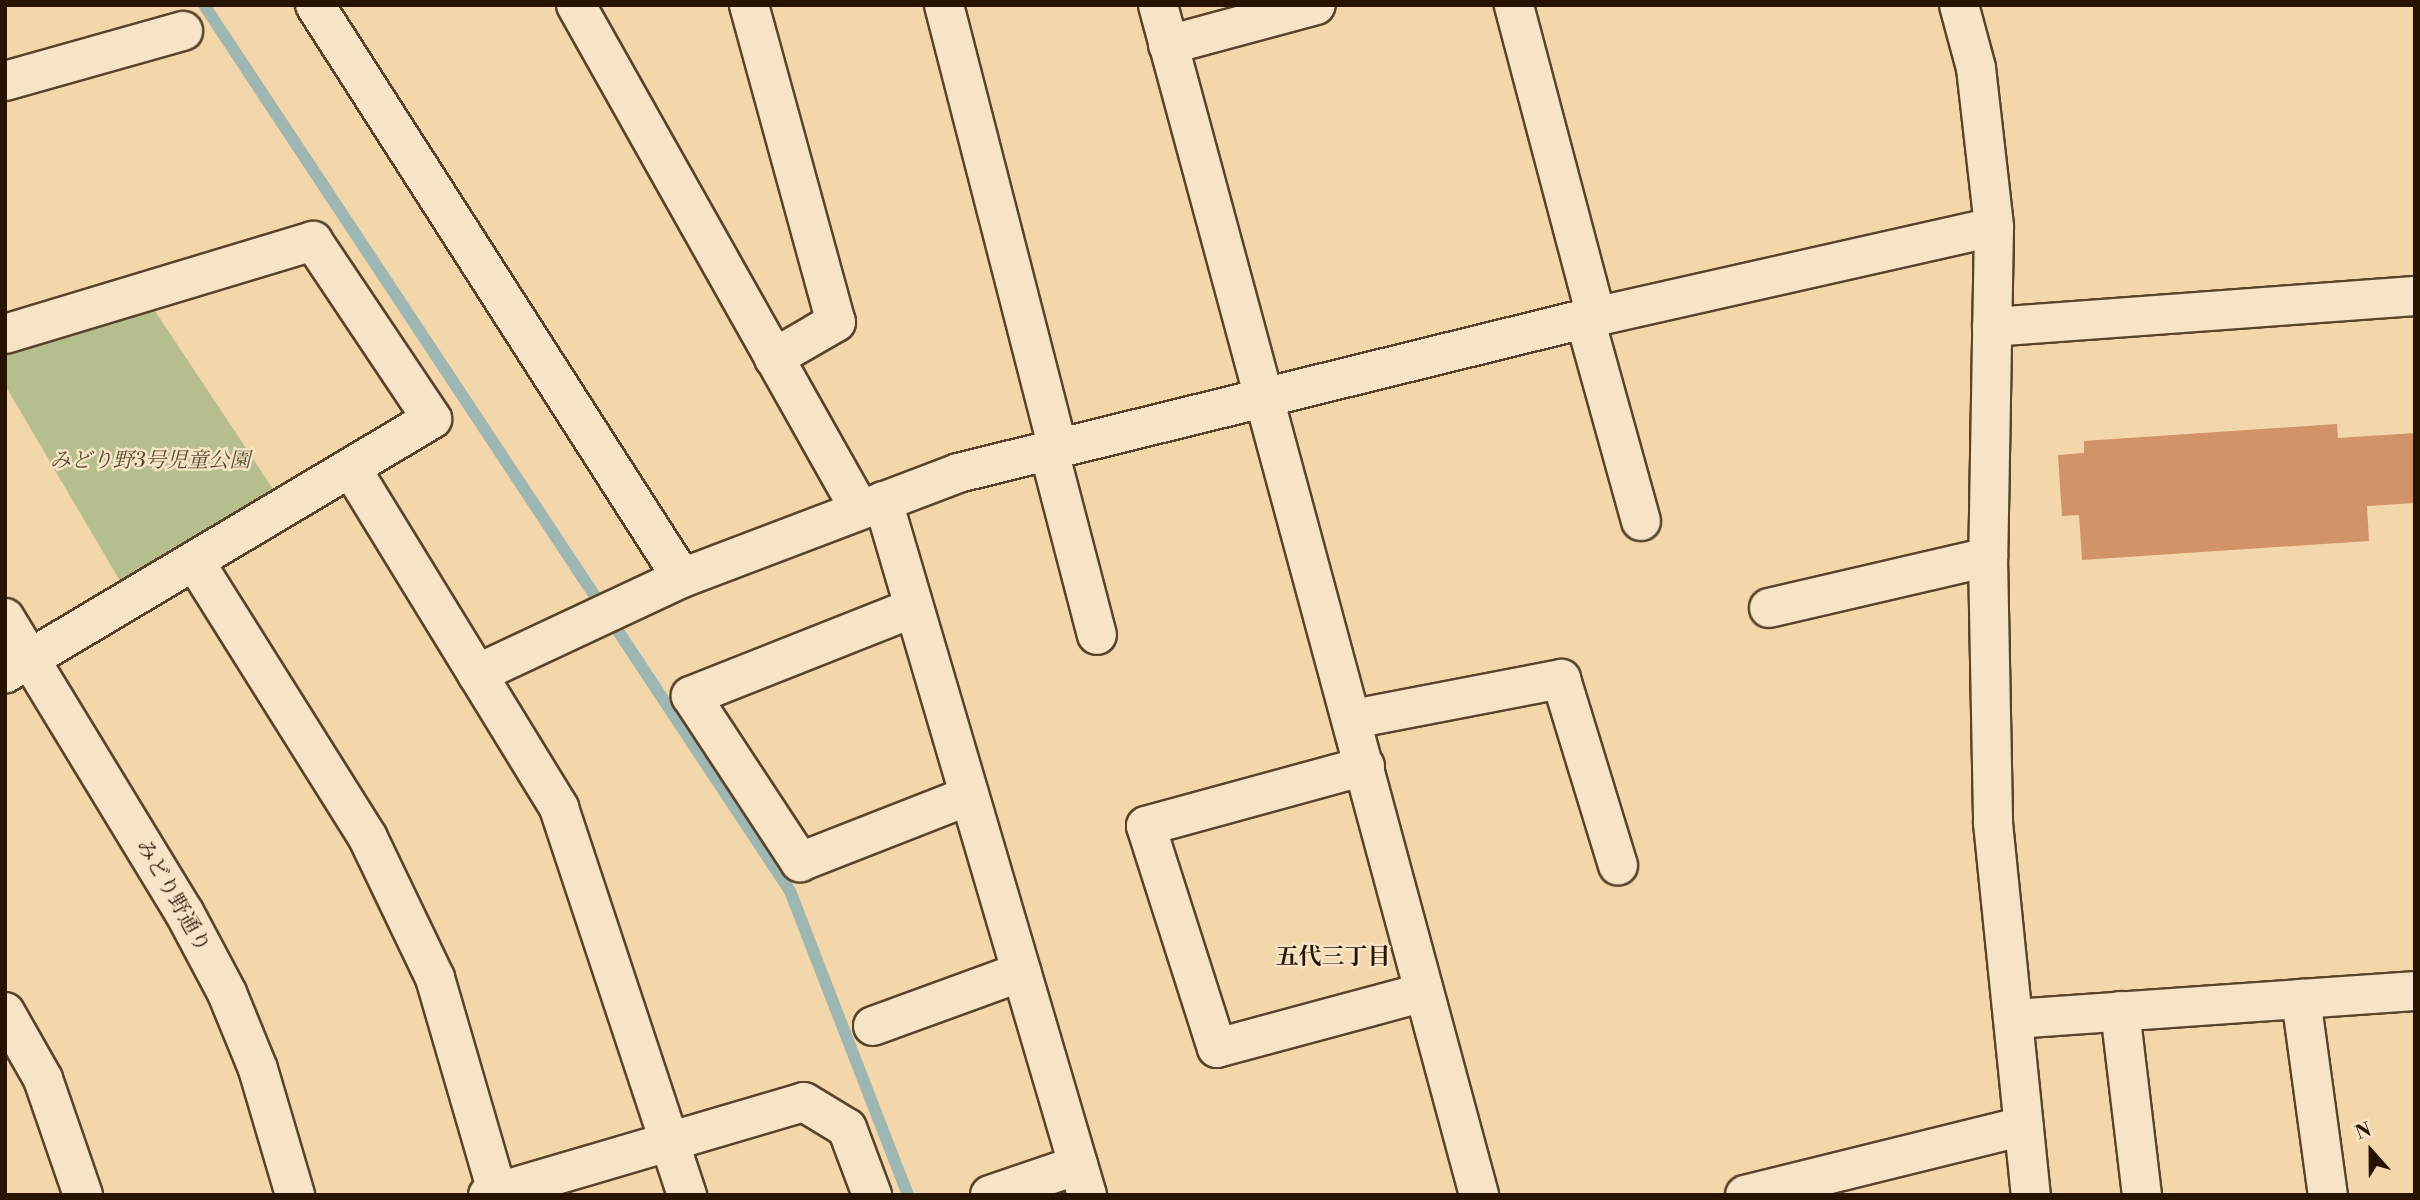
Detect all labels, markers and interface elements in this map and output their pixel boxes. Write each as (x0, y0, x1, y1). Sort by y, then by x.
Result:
park label: みどり野3号児童公園 (50, 448, 250, 474)
street label: みどり野通り (131, 835, 215, 957)
district label: 五代三丁目 (1276, 943, 1390, 971)
north arrow (2336, 1116, 2406, 1186)
text: N (2352, 1117, 2375, 1145)

